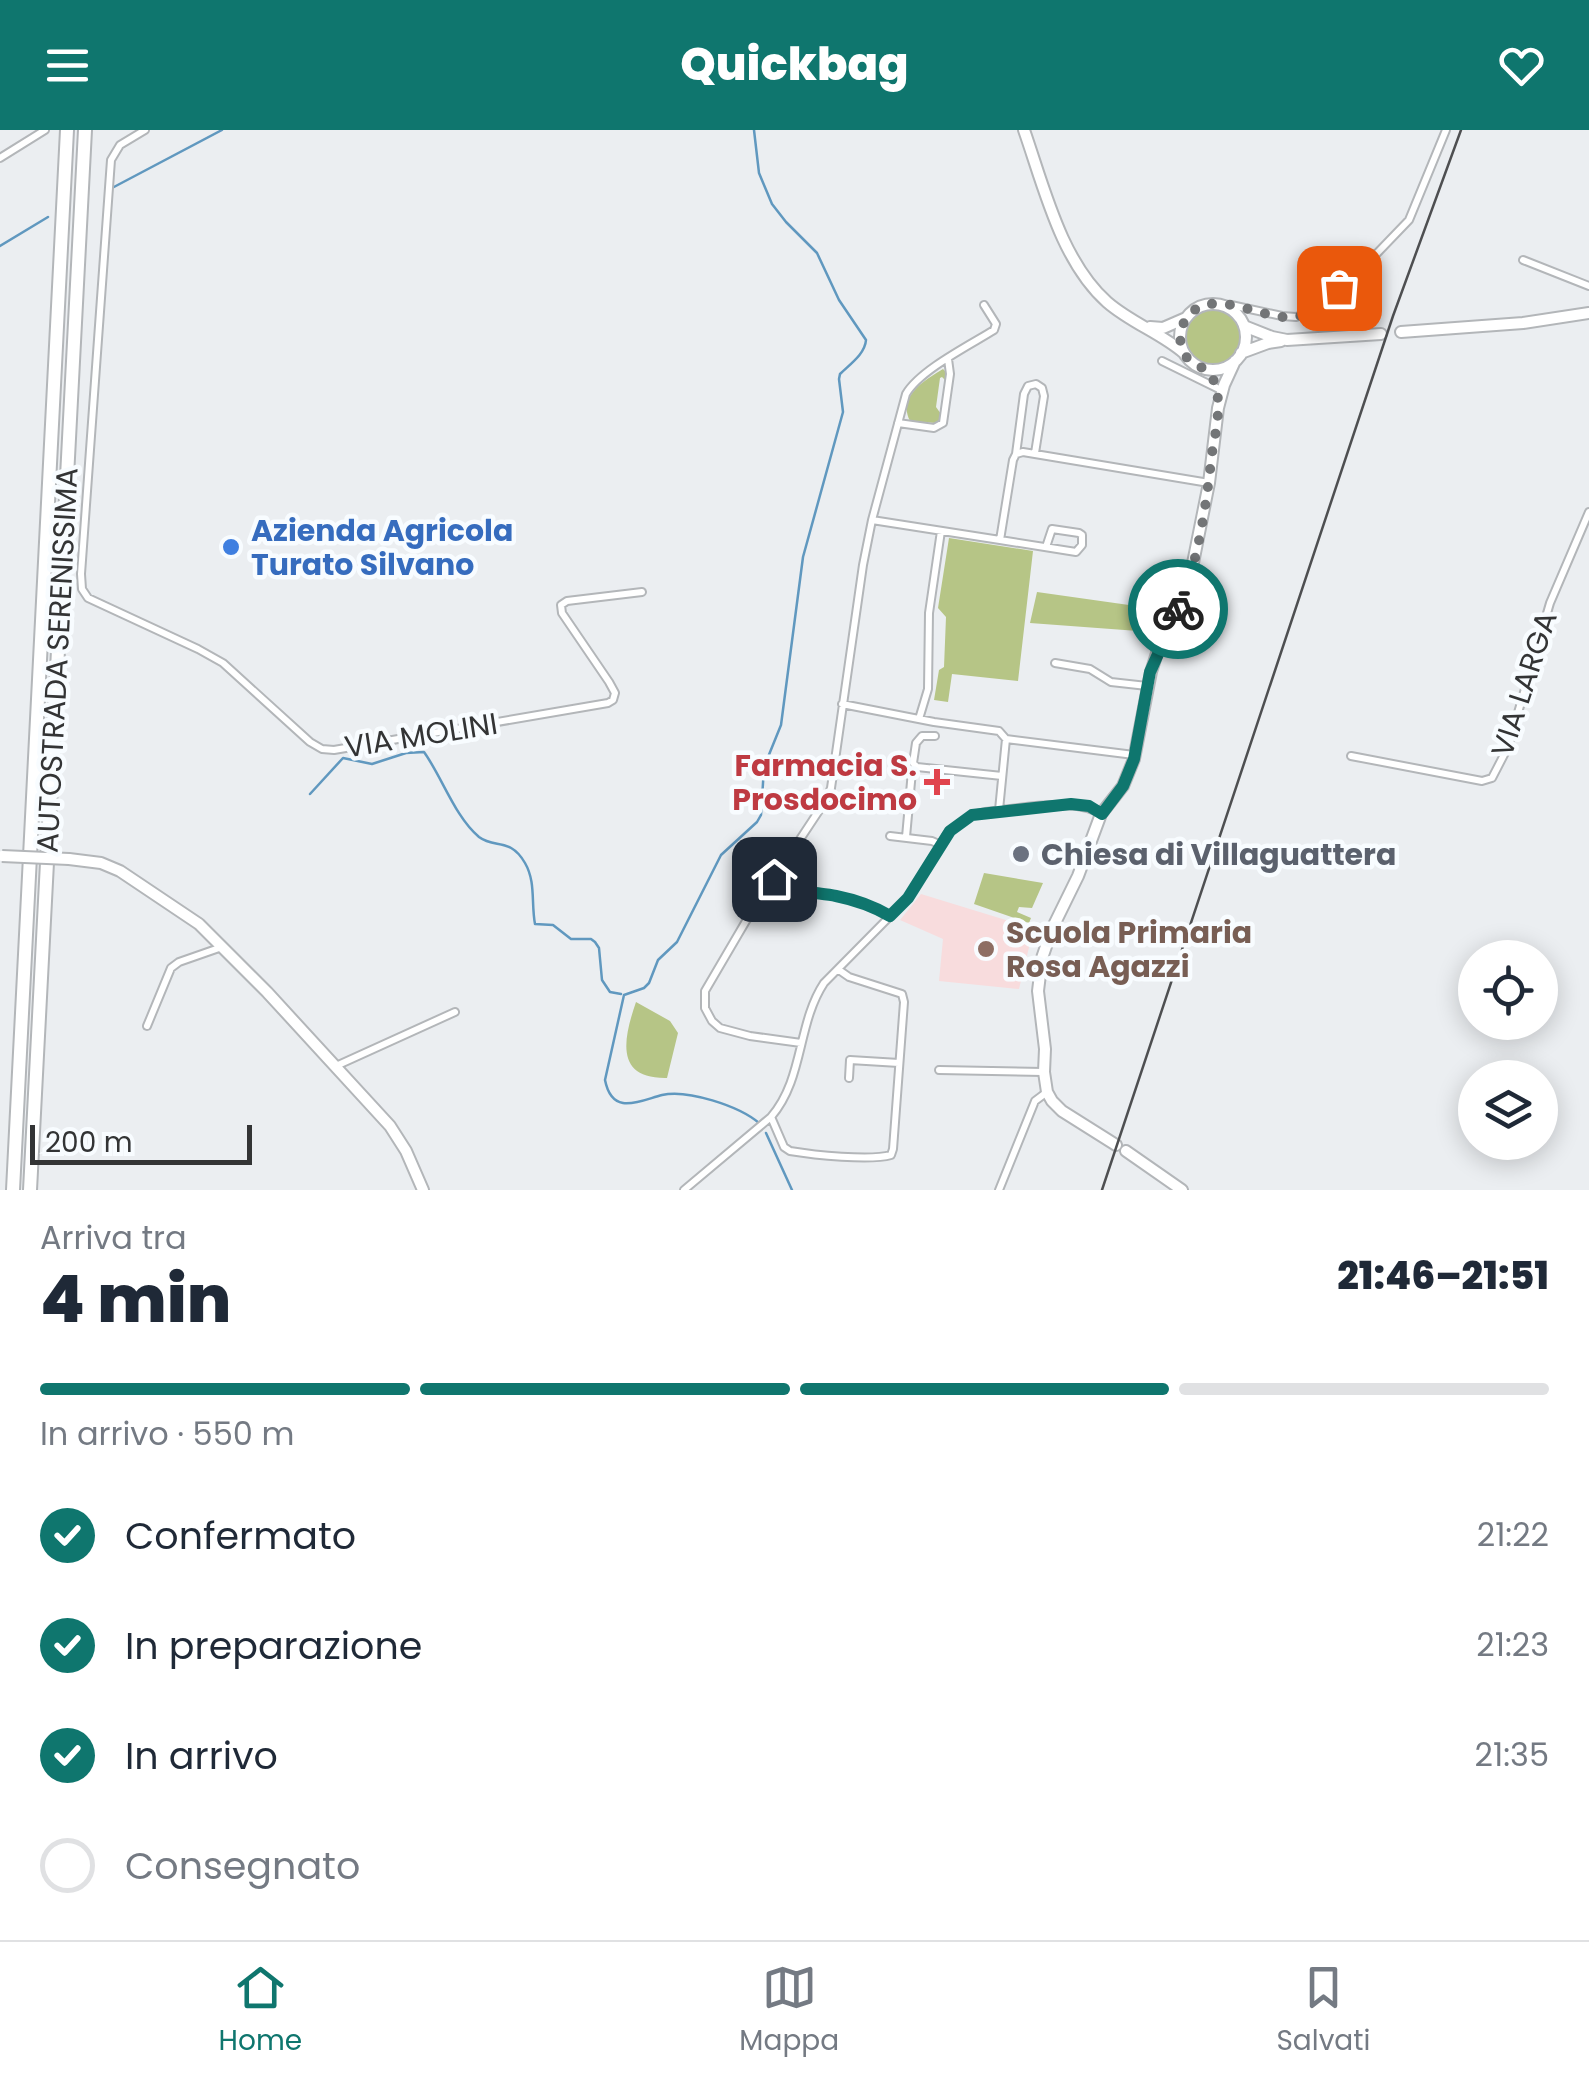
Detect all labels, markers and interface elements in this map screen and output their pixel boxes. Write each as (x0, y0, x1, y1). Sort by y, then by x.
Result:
text: Quickbag (680, 33, 909, 96)
icon: menu (40, 38, 95, 93)
icon: heart (1494, 38, 1549, 93)
pin (1297, 246, 1382, 331)
icon: bag (1312, 261, 1367, 316)
street label: AUTOSTRADA SERENISSIMA (25, 466, 89, 854)
place label: Azienda Agricola Turato Silvano (251, 509, 513, 586)
marker: Azienda Agricola Turato Silvano (220, 536, 242, 558)
courier (1128, 559, 1228, 659)
icon: bike (1151, 582, 1206, 637)
street label: VIA LARGA (1480, 606, 1568, 762)
street label: VIA MOLINI (342, 702, 500, 768)
place label: Farmacia S. Prosdocimo (732, 744, 917, 821)
marker: Farmacia S. Prosdocimo (926, 771, 948, 793)
place label: Chiesa di Villaguattera (1041, 833, 1396, 876)
pin (732, 837, 817, 922)
marker: Chiesa di Villaguattera (1010, 843, 1032, 865)
icon: home (747, 852, 802, 907)
place label: Scuola Primaria Rosa Agazzi (1006, 911, 1252, 988)
marker: Scuola Primaria Rosa Agazzi (975, 938, 997, 960)
map controls (1458, 940, 1558, 1160)
button: locate (1458, 940, 1558, 1040)
button: layers (1458, 1060, 1558, 1160)
scale bar (30, 1120, 252, 1164)
text: 200 m (45, 1123, 133, 1162)
text: Arriva tra (40, 1215, 187, 1260)
text: 21:46–21:51 (1337, 1249, 1549, 1302)
text: 4 min (40, 1254, 231, 1345)
text: In arrivo · 550 m (40, 1411, 294, 1456)
icon: check (40, 1508, 95, 1563)
text: Confermato (125, 1509, 356, 1562)
text: 21:22 (1477, 1512, 1549, 1557)
icon: check (40, 1618, 95, 1673)
text: In preparazione (125, 1619, 422, 1672)
text: 21:23 (1476, 1622, 1549, 1667)
icon: check (40, 1728, 95, 1783)
text: In arrivo (125, 1729, 278, 1782)
text: 21:35 (1475, 1732, 1549, 1777)
text: Consegnato (125, 1839, 360, 1892)
tab: Home (219, 1960, 302, 2062)
tab: Mappa (739, 1960, 839, 2062)
tab: Salvati (1276, 1960, 1370, 2062)

